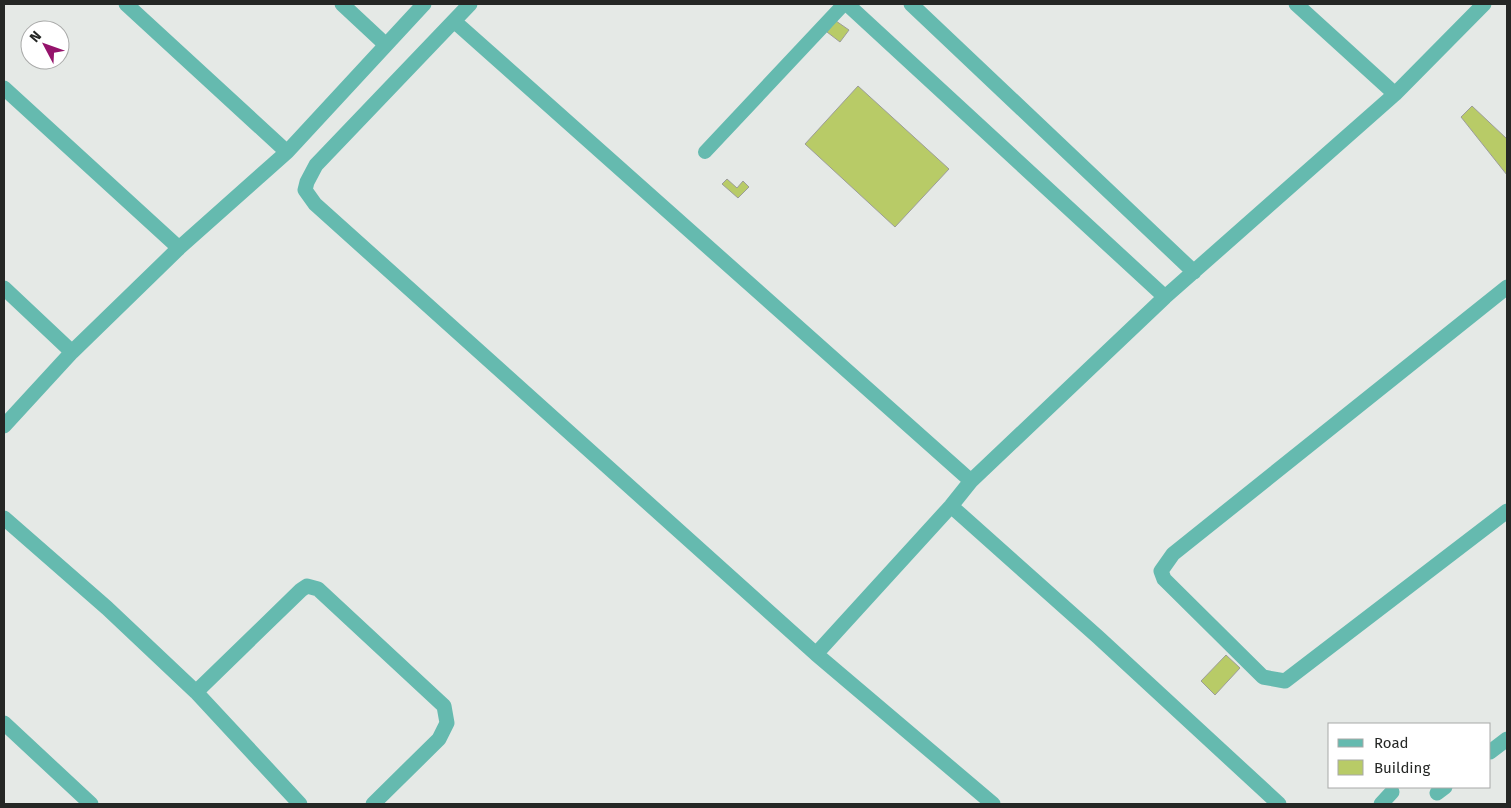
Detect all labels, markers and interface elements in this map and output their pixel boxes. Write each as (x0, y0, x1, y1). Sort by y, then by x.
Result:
north arrow (20, 20, 70, 70)
text: N (26, 28, 45, 46)
legend (1328, 723, 1491, 788)
text: Road (1374, 734, 1409, 752)
text: Building (1374, 759, 1430, 777)

